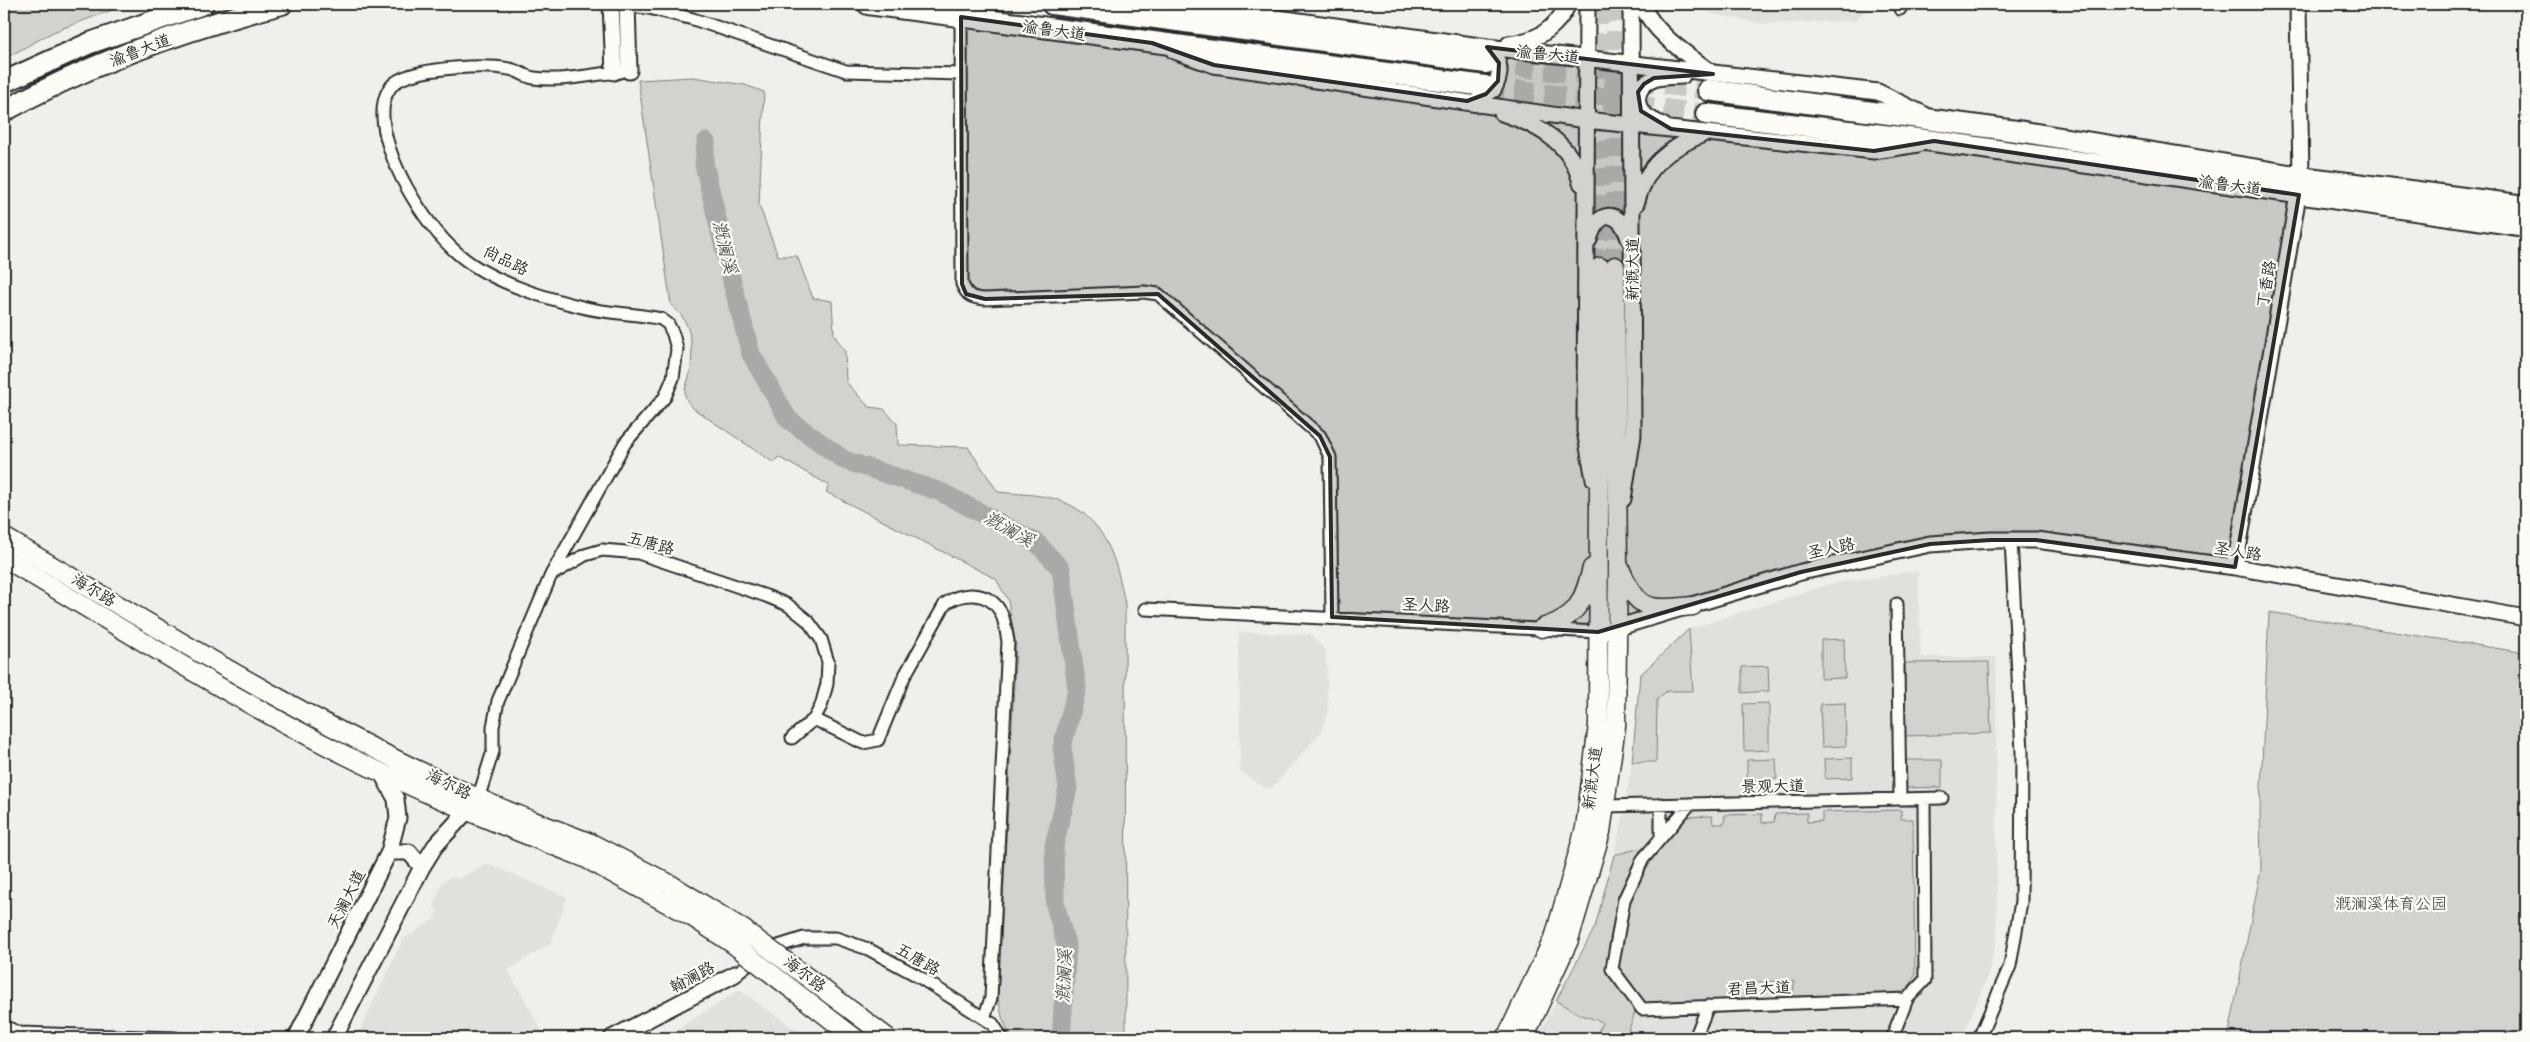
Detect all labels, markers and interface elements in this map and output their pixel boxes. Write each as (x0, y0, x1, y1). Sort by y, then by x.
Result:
street label: 渝鲁大道 (1020, 11, 1088, 49)
street label: 渝鲁大道 (105, 25, 175, 75)
street label: 渝鲁大道 (1515, 36, 1581, 72)
street label: 渝鲁大道 (2196, 166, 2264, 204)
water label: 溉澜溪 (703, 217, 747, 278)
street label: 尚品路 (478, 236, 534, 284)
street label: 新溉大道 (1618, 237, 1647, 301)
street label: 丁香路 (2248, 258, 2284, 310)
water label: 溉澜溪 (978, 502, 1041, 557)
street label: 五唐路 (624, 523, 678, 563)
street label: 圣人路 (1805, 529, 1857, 567)
street label: 圣人路 (2212, 533, 2264, 569)
street label: 海尔路 (66, 565, 122, 615)
street label: 圣人路 (1401, 589, 1451, 621)
street label: 新溉大道 (1574, 744, 1610, 812)
street label: 海尔路 (421, 760, 477, 808)
street label: 景观大道 (1741, 771, 1805, 801)
street label: 天澜大道 (319, 864, 373, 934)
park label: 溉澜溪体育公园 (2335, 889, 2447, 918)
street label: 五唐路 (890, 934, 946, 984)
water label: 溉澜溪 (1047, 947, 1081, 1004)
street label: 海尔路 (777, 948, 833, 1000)
street label: 翰澜路 (664, 953, 720, 1001)
street label: 君昌大道 (1727, 972, 1791, 1004)

